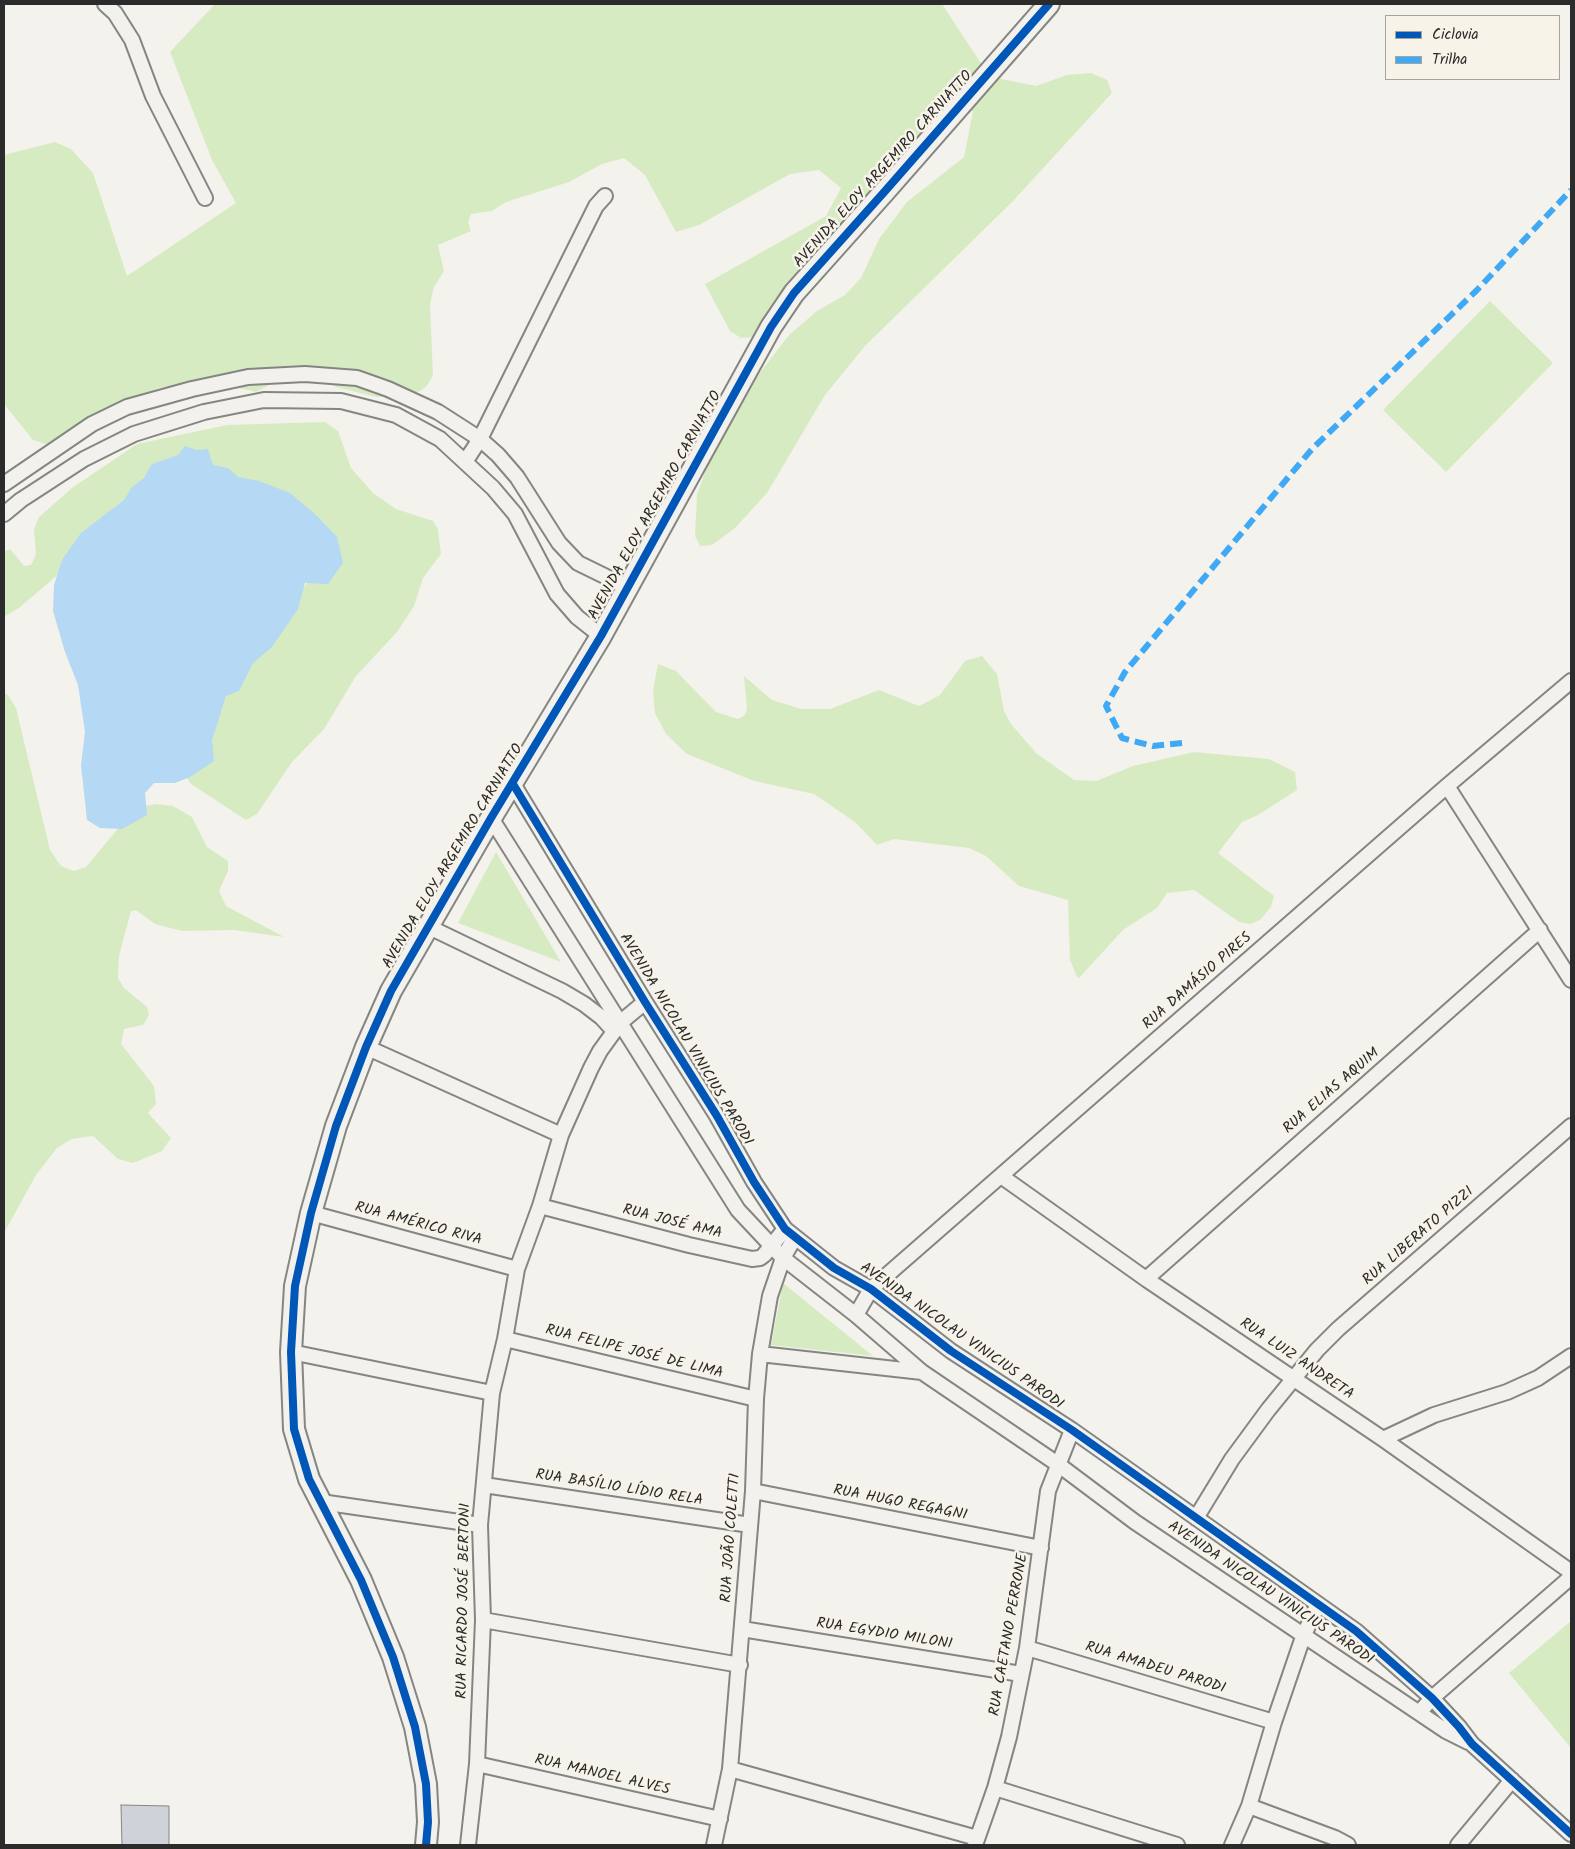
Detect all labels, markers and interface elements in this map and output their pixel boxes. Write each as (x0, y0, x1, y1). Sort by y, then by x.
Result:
legend (1385, 15, 1560, 80)
text: Ciclovia (1432, 23, 1479, 47)
text: Trilha (1432, 48, 1467, 72)
street label: AVENIDA ELOY ARGEMIRO CARNIATTO (791, 68, 977, 272)
street label: AVENIDA ELOY ARGEMIRO CARNIATTO (585, 389, 727, 623)
street label: AVENIDA ELOY ARGEMIRO CARNIATTO (380, 742, 528, 972)
street label: RUA DAMÁSIO PIRES (1140, 930, 1256, 1034)
street label: AVENIDA NICOLAU VINICIUS PARODI (614, 931, 756, 1149)
street label: RUA ELIAS AQUIM (1280, 1045, 1384, 1139)
street label: RUA LIBERATO PIZZI (1360, 1184, 1478, 1290)
street label: RUA AMÉRICO RIVA (353, 1199, 483, 1251)
street label: RUA JOSÉ AMA (620, 1202, 724, 1244)
street label: AVENIDA NICOLAU VINICIUS PARODI (856, 1260, 1066, 1414)
street label: RUA LUIZ ANDRETA (1236, 1315, 1356, 1405)
street label: RUA FELIPE JOSÉ DE LIMA (543, 1322, 725, 1384)
street label: RUA BASÍLIO LÍDIO RELA (534, 1467, 704, 1511)
street label: RUA JOÃO COLETTI (719, 1473, 745, 1603)
street label: RUA HUGO REGAGNI (832, 1482, 968, 1526)
street label: RUA RICARDO JOSÉ BERTONI (454, 1503, 476, 1699)
street label: AVENIDA NICOLAU VINICIUS PARODI (1164, 1518, 1376, 1670)
street label: RUA CAETANO PERRONE (987, 1552, 1033, 1718)
street label: RUA EGYDIO MILONI (815, 1615, 953, 1655)
street label: RUA AMADEU PARODI (1083, 1639, 1227, 1699)
street label: RUA MANOEL ALVES (533, 1752, 671, 1800)

